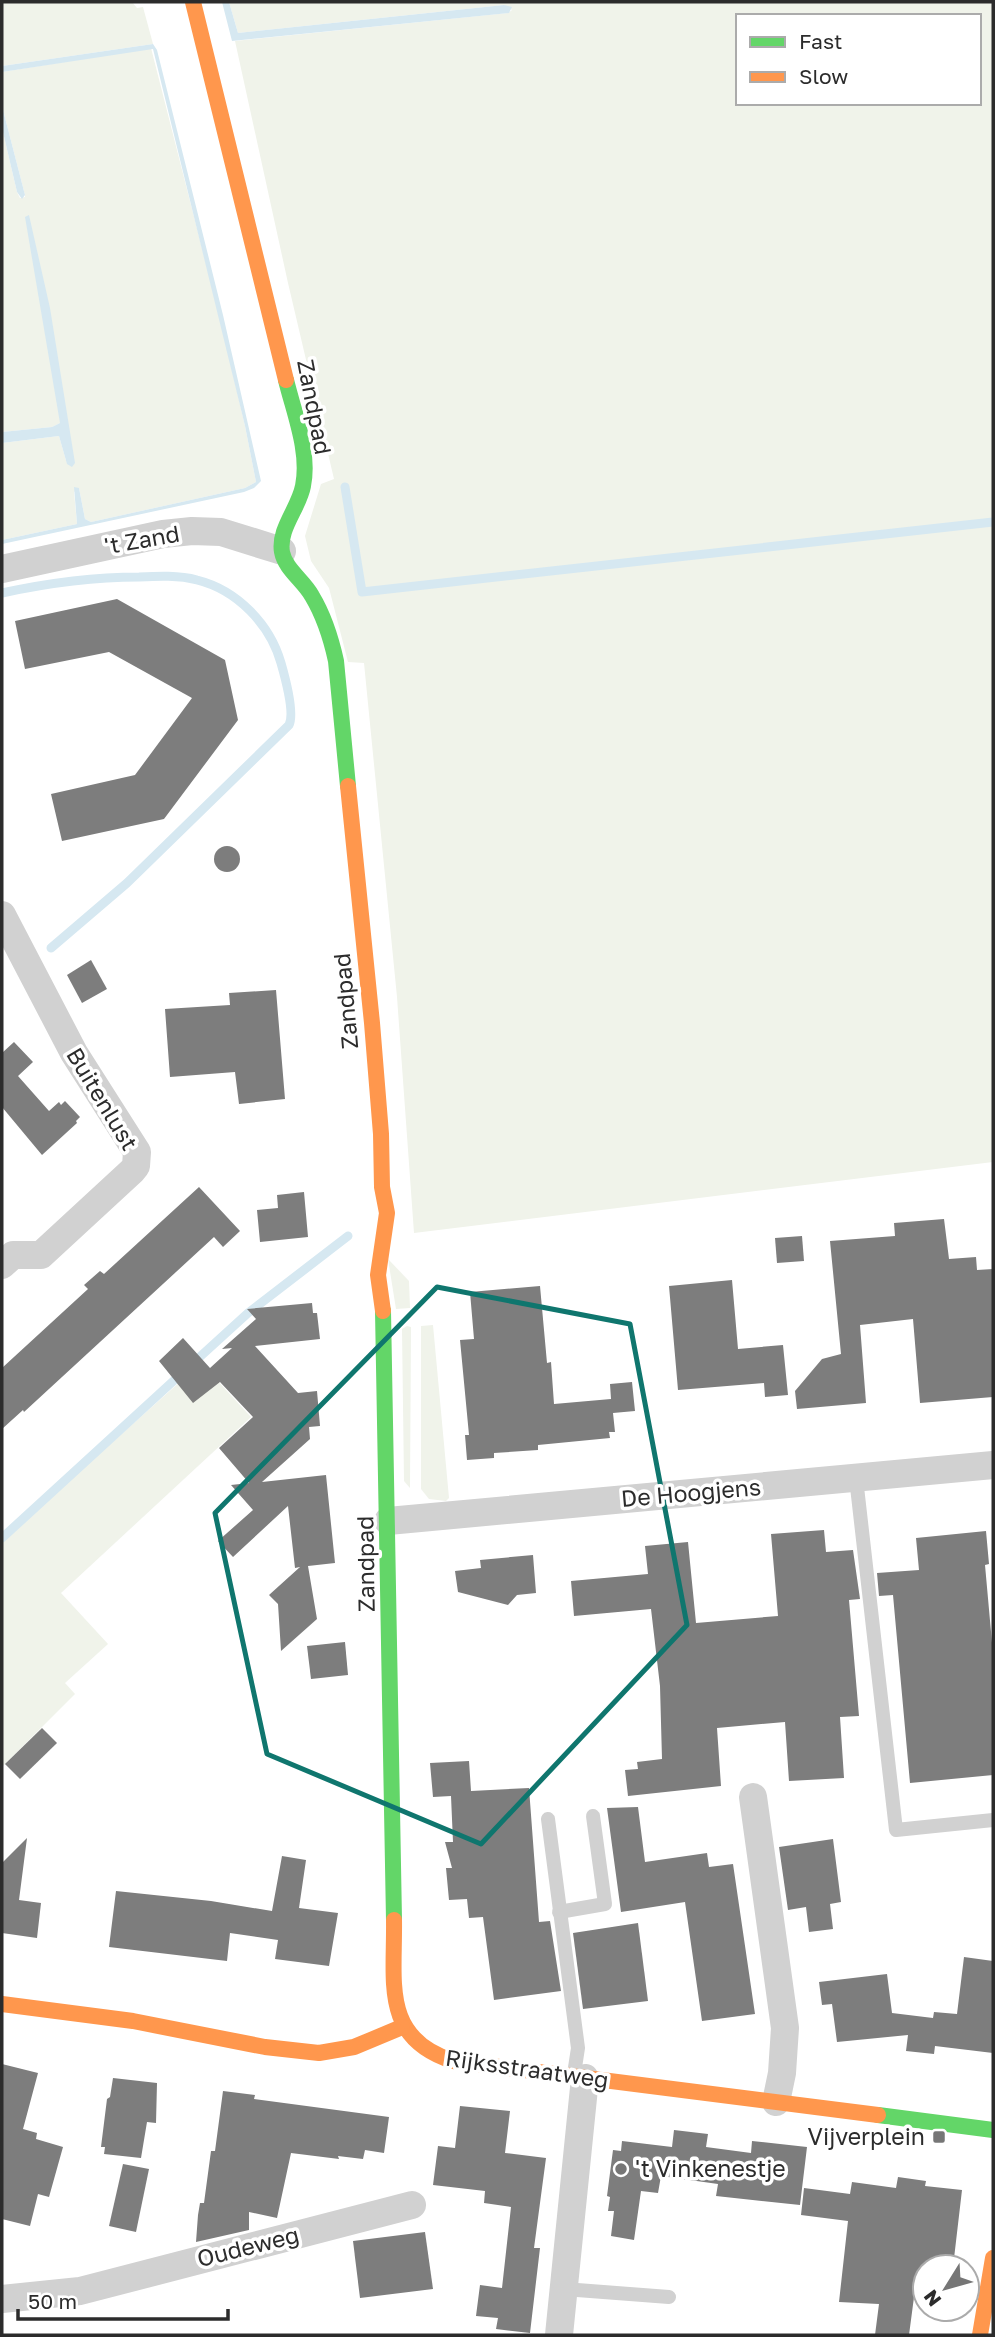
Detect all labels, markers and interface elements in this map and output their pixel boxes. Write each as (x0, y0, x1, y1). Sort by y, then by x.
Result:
legend (736, 14, 981, 105)
text: Fast (799, 28, 842, 54)
text: Slow (799, 63, 848, 89)
street label: Zandpad (292, 357, 338, 457)
street label: 't Zand (102, 519, 182, 559)
street label: Zandpad (327, 952, 363, 1050)
street label: Buitenlust (61, 1042, 144, 1155)
street label: De Hoogjens (620, 1472, 762, 1512)
street label: Zandpad (350, 1516, 380, 1612)
street label: Rijksstraatweg (444, 2043, 610, 2093)
place label: Vijverplein (808, 2122, 925, 2150)
marker: Vijverplein (931, 2129, 947, 2145)
place label: 't Vinkenestje (635, 2154, 786, 2182)
marker: 't Vinkenestje (613, 2161, 629, 2177)
street label: Oudeweg (194, 2220, 302, 2272)
north arrow (911, 2253, 981, 2323)
scale bar (18, 2278, 228, 2322)
text: N (918, 2286, 946, 2311)
text: 50 m (28, 2288, 77, 2314)

